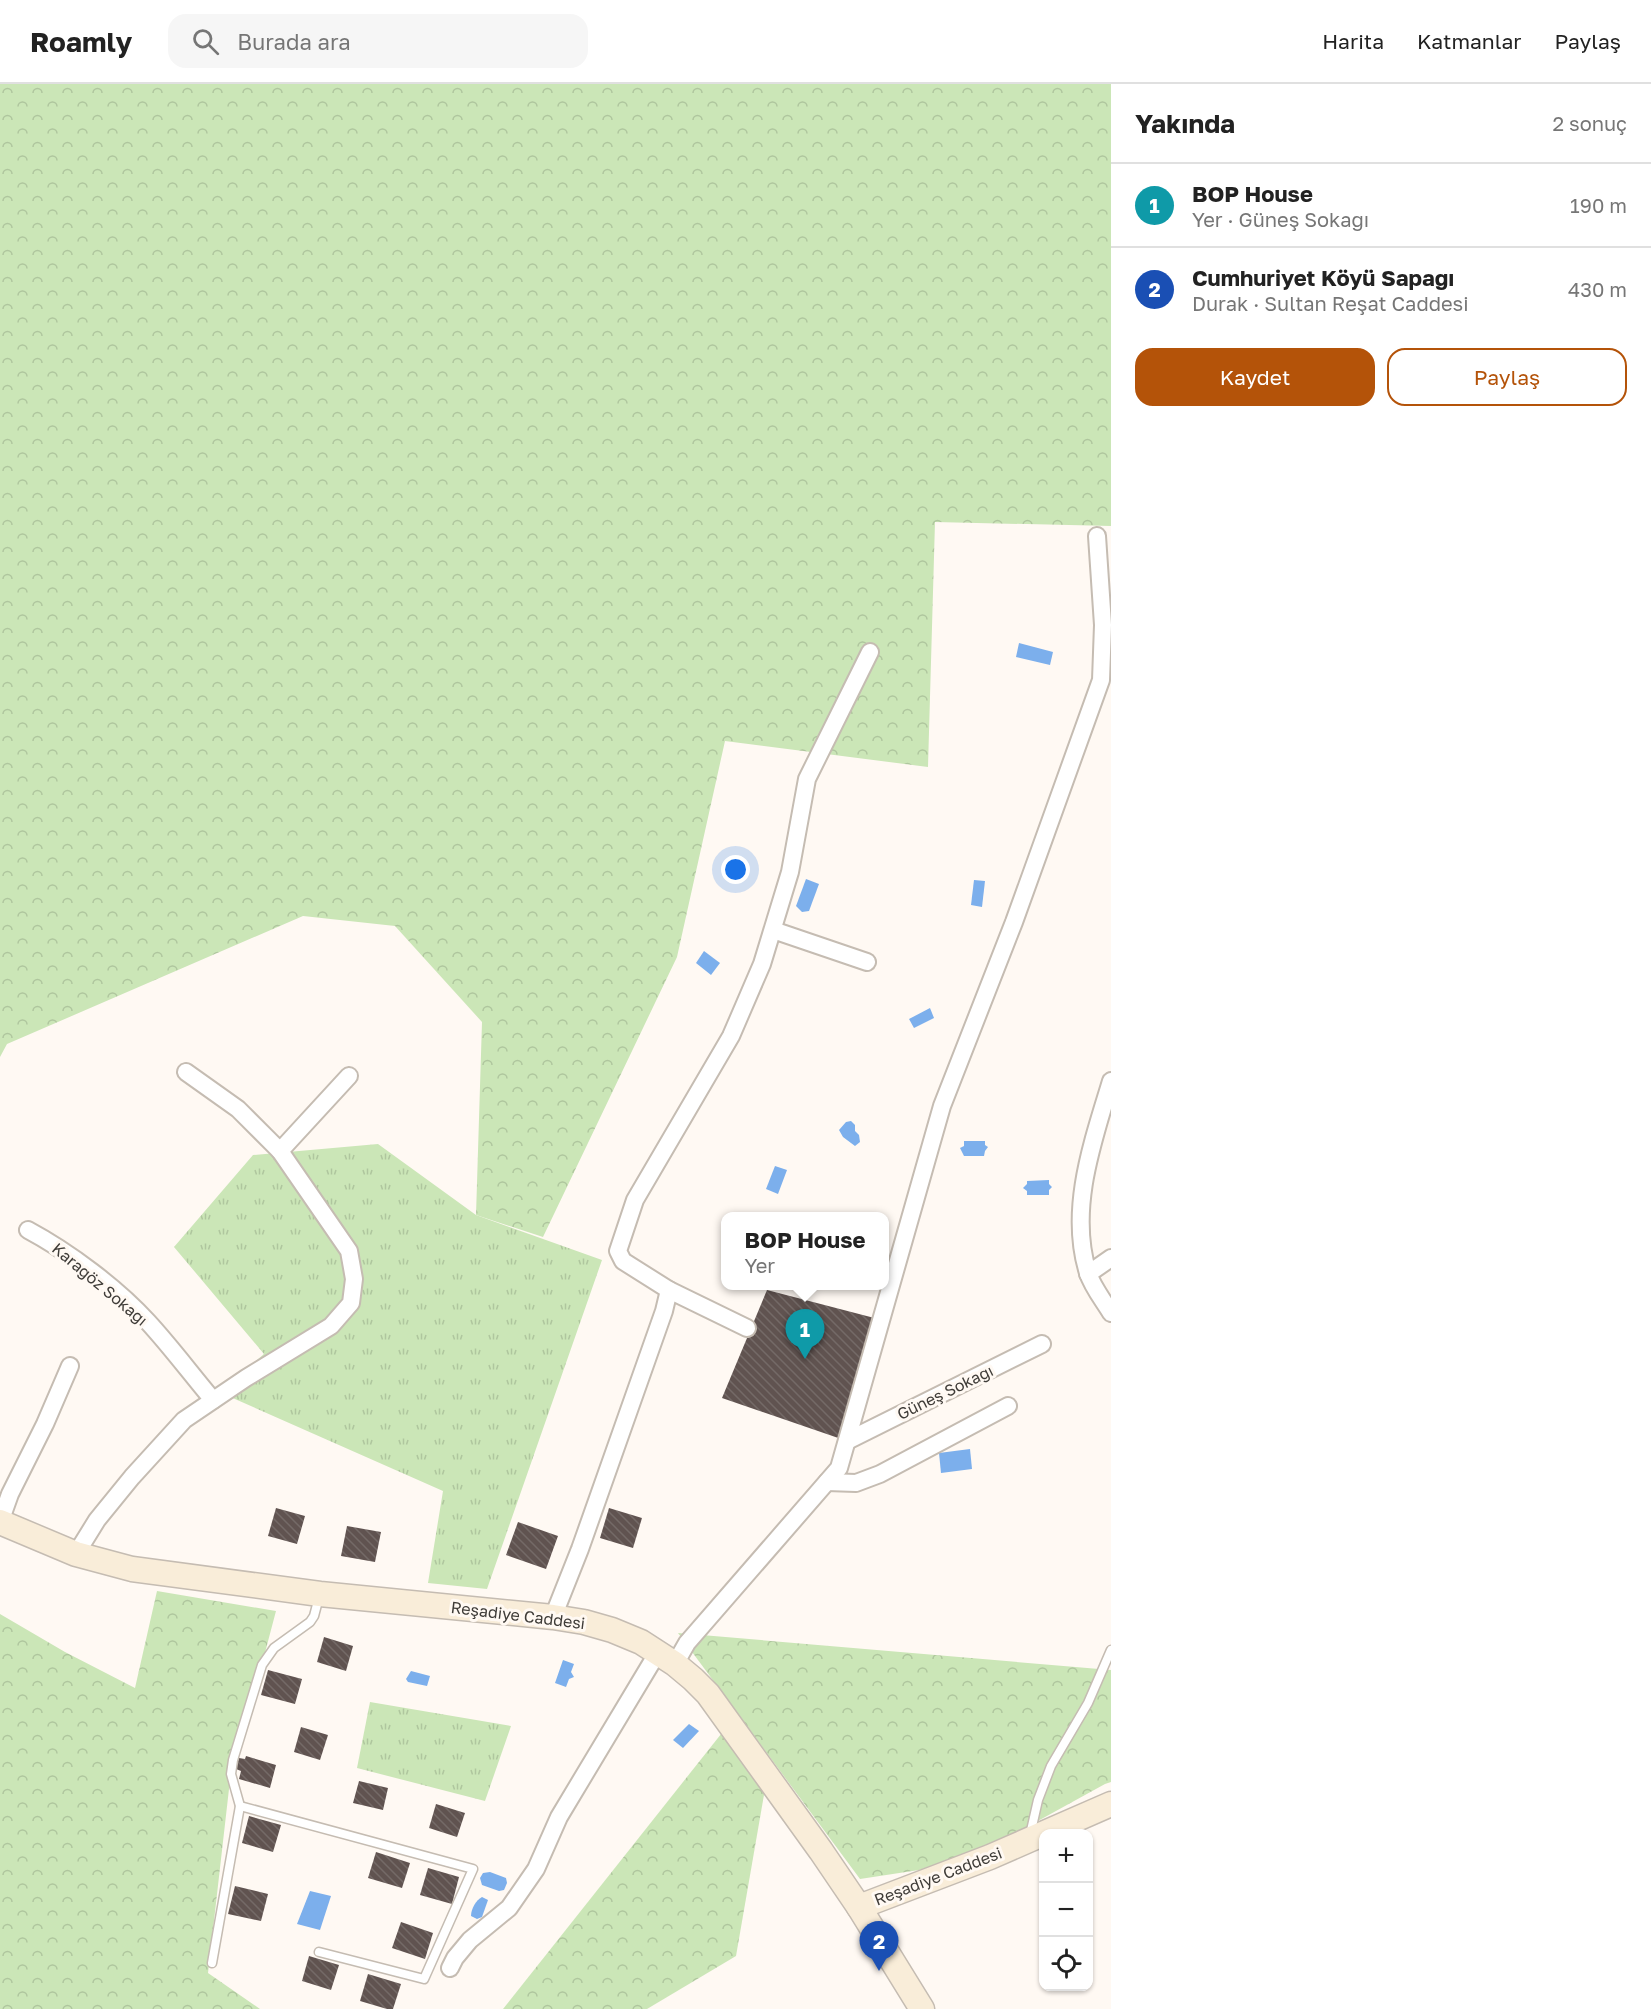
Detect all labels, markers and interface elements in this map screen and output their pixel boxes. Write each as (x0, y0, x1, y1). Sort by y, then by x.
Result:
search box (168, 14, 588, 68)
text: Roamly (30, 25, 132, 58)
icon: search (189, 25, 222, 58)
text: Burada ara (237, 28, 351, 55)
text: Harita (1322, 28, 1384, 54)
text: Katmanlar (1417, 28, 1522, 54)
text: Paylaş (1555, 28, 1621, 54)
text: Yakında (1135, 108, 1235, 139)
text: 2 sonuç (1553, 111, 1627, 135)
text: BOP House (1192, 180, 1313, 207)
text: 1 (1149, 193, 1160, 217)
text: 190 m (1570, 193, 1627, 217)
text: Yer · Güneş Sokağı (1192, 207, 1369, 231)
text: Cumhuriyet Köyü Sapağı (1192, 264, 1454, 291)
text: 2 (1148, 277, 1161, 301)
text: 430 m (1568, 277, 1627, 301)
text: Durak · Sultan Reşat Caddesi (1192, 291, 1469, 315)
button: Kaydet (1135, 348, 1375, 406)
button: Paylaş (1387, 348, 1627, 406)
your location (721, 855, 750, 884)
popup (721, 1212, 889, 1290)
text: BOP House (745, 1226, 865, 1253)
street label: Karagöz Sokağı (48, 1238, 152, 1330)
text: Yer (745, 1253, 775, 1277)
pin: 1 (786, 1310, 824, 1359)
street label: Güneş Sokağı (894, 1360, 996, 1424)
street label: Reşadiye Caddesi (450, 1597, 586, 1633)
map controls (1039, 1829, 1093, 1991)
button: + (1039, 1829, 1093, 1883)
street label: Reşadiye Caddesi (871, 1842, 1005, 1910)
button: − (1039, 1883, 1093, 1937)
pin: 2 (860, 1922, 898, 1971)
button: locate (1039, 1937, 1093, 1991)

